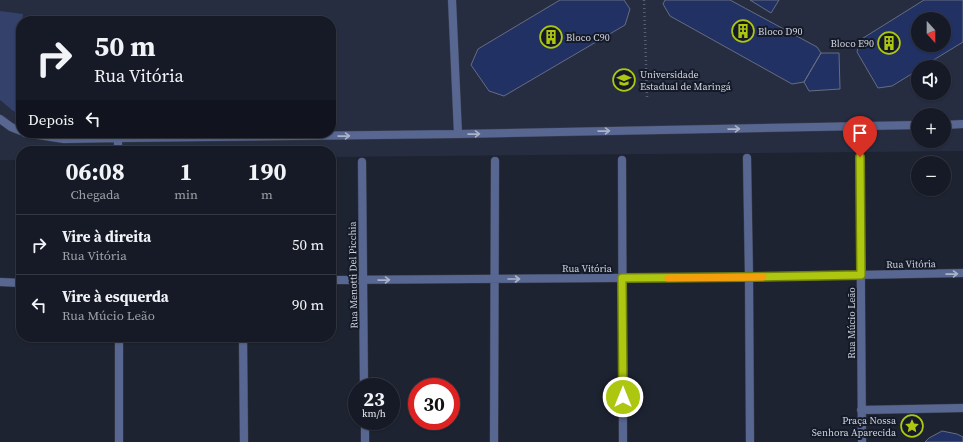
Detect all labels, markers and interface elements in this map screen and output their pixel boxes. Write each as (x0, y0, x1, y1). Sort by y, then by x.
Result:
north arrow (911, 12, 951, 52)
map controls (911, 12, 951, 196)
building icon: Bloco D90 (730, 18, 756, 44)
building icon: Bloco C90 (538, 24, 564, 50)
place label: Bloco D90 (758, 25, 802, 38)
text: 50 m (94, 27, 156, 65)
building icon: Bloco E90 (876, 30, 902, 56)
place label: Bloco C90 (566, 31, 610, 44)
icon: right (28, 32, 80, 84)
place label: Bloco E90 (831, 37, 874, 50)
button: sound (911, 60, 951, 100)
text: Rua Vitória (94, 63, 184, 88)
school or university icon: Universidade Estadual de Maringá (611, 67, 637, 93)
place label: Universidade Estadual de Maringá (640, 68, 732, 93)
icon: left (82, 108, 104, 130)
button: + (911, 108, 951, 148)
text: Depois (28, 109, 74, 130)
pin (843, 116, 877, 157)
icon: arrive (849, 122, 871, 144)
one-way arrow (727, 125, 740, 133)
one-way arrow (597, 128, 610, 135)
one-way arrow (467, 130, 480, 138)
one-way arrow (337, 132, 350, 139)
text: 06:08 (66, 155, 125, 188)
text: 1 (180, 155, 193, 188)
text: 190 (247, 155, 286, 188)
button: − (911, 156, 951, 196)
text: Chegada (70, 186, 120, 203)
text: min (174, 186, 198, 203)
text: m (261, 186, 273, 203)
street label: Rua Menotti Del Picchia (346, 220, 360, 329)
text: Vire à direita (62, 226, 151, 247)
icon: right (28, 234, 50, 256)
text: 50 m (292, 234, 324, 255)
text: Rua Vitória (62, 247, 127, 264)
street label: Rua Vitória (886, 257, 937, 271)
street label: Rua Vitória (562, 262, 613, 275)
one-way arrow (945, 270, 958, 277)
one-way arrow (507, 275, 520, 283)
one-way arrow (377, 276, 390, 284)
text: Vire à esquerda (62, 286, 169, 307)
street label: Rua Múcio Leão (845, 287, 858, 359)
icon: left (28, 294, 50, 316)
text: 90 m (292, 294, 324, 315)
text: Rua Múcio Leão (62, 307, 155, 324)
position arrow (602, 376, 644, 418)
speed limit sign: 30 (408, 378, 460, 430)
text: 23 (363, 385, 385, 413)
text: km/h (362, 407, 386, 420)
place icon: Praça Nossa Senhora Aparecida (899, 413, 925, 439)
place label: Praça Nossa Senhora Aparecida (812, 414, 897, 439)

